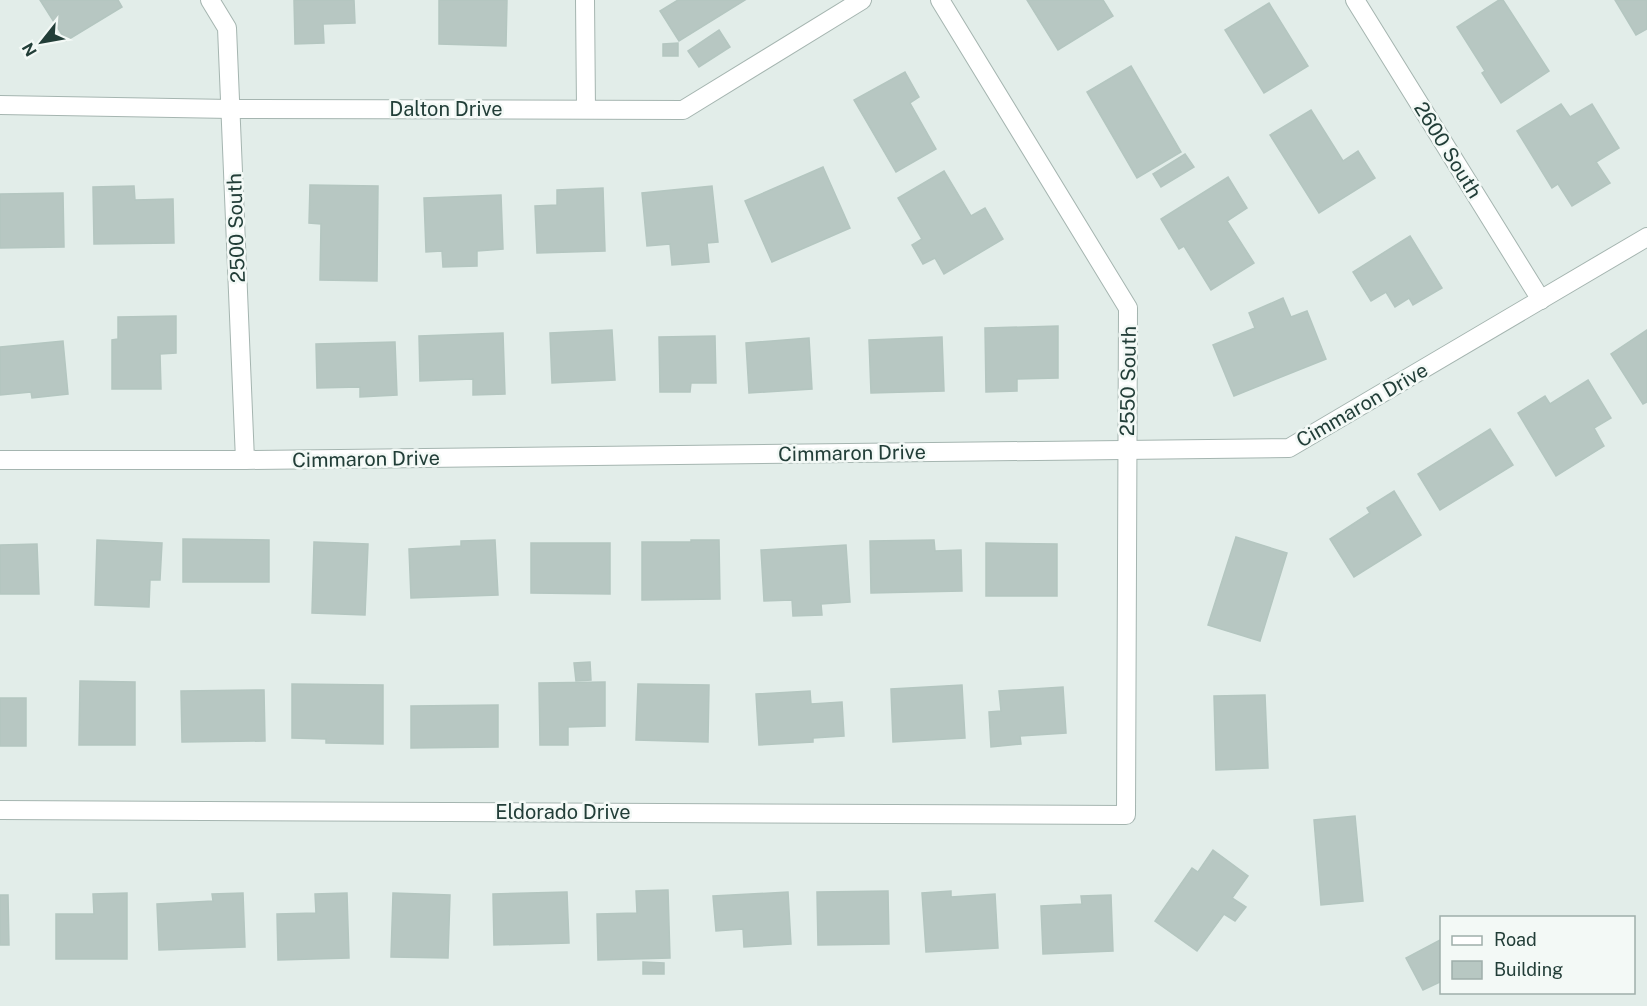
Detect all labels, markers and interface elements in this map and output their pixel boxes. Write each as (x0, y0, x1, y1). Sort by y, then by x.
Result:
north arrow (12, 12, 72, 72)
text: N (18, 39, 41, 60)
street label: Dalton Drive (389, 97, 503, 121)
street label: 2600 South (1409, 97, 1487, 203)
street label: 2500 South (222, 173, 250, 283)
street label: 2550 South (1115, 326, 1141, 436)
street label: Cimmaron Drive (1292, 358, 1432, 452)
street label: Cimmaron Drive (778, 440, 926, 466)
street label: Cimmaron Drive (292, 446, 440, 472)
street label: Eldorado Drive (495, 800, 631, 824)
legend (1440, 916, 1635, 994)
text: Road (1494, 929, 1537, 950)
text: Building (1494, 959, 1563, 980)

